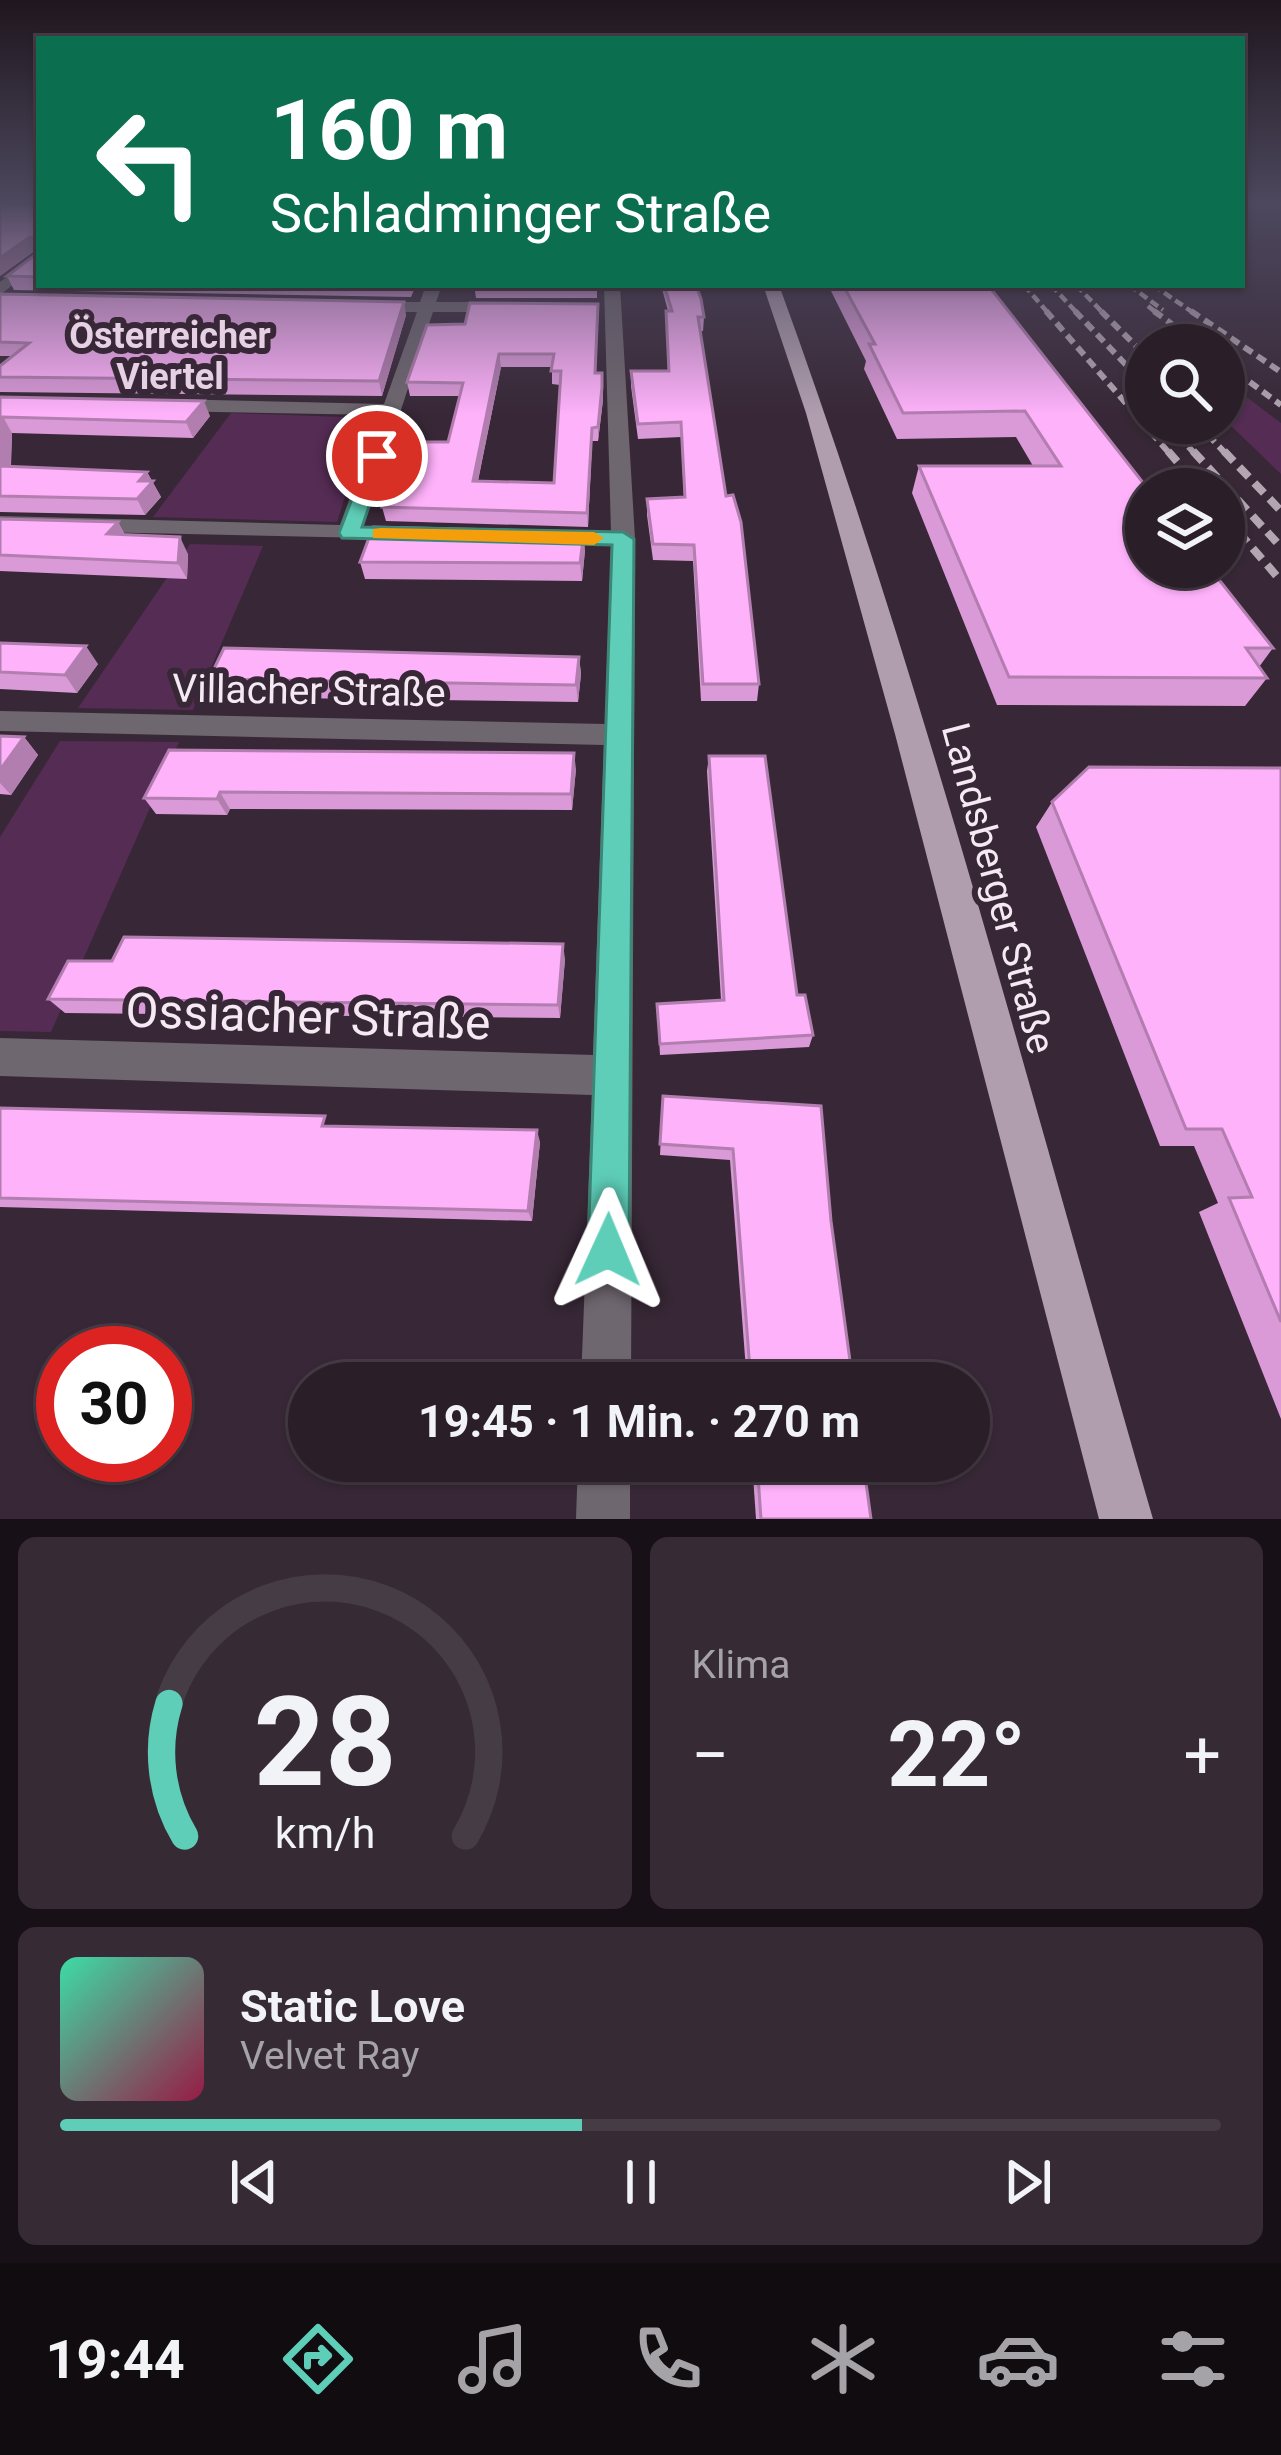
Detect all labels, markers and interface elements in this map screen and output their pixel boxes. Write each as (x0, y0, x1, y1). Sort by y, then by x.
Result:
text: 160 m (270, 81, 508, 180)
icon: left (72, 84, 228, 240)
text: Schladminger Straße (270, 182, 771, 245)
district label: Österreicher Viertel (69, 315, 271, 398)
map controls (1125, 324, 1245, 588)
button: search (1125, 324, 1245, 444)
pin (326, 405, 428, 507)
icon: arrive (344, 423, 410, 489)
button: layers (1125, 468, 1245, 588)
street label: Villacher Straße (172, 666, 446, 716)
street label: Landsberger Straße (932, 718, 1064, 1059)
street label: Ossiacher Straße (125, 982, 491, 1051)
position arrow (545, 1187, 671, 1313)
speed limit sign: 30 (36, 1326, 192, 1482)
text: 19:45 · 1 Min. · 270 m (418, 1395, 860, 1448)
text: Klima (692, 1642, 790, 1688)
text: 28 (253, 1669, 396, 1815)
text: 22° (887, 1703, 1026, 1808)
text: − (692, 1717, 729, 1794)
text: + (1184, 1717, 1221, 1794)
text: km/h (274, 1808, 375, 1858)
text: Static Love (240, 1980, 465, 2033)
text: Velvet Ray (240, 2033, 419, 2079)
icon: previous (221, 2149, 287, 2215)
icon: pause (608, 2149, 674, 2215)
icon: next (995, 2149, 1061, 2215)
icon: directions (276, 2317, 360, 2401)
icon: music (451, 2317, 535, 2401)
icon: phone (626, 2317, 710, 2401)
icon: climate (801, 2317, 885, 2401)
icon: car (976, 2317, 1060, 2401)
icon: filters (1151, 2317, 1235, 2401)
text: 19:44 (46, 2328, 185, 2391)

